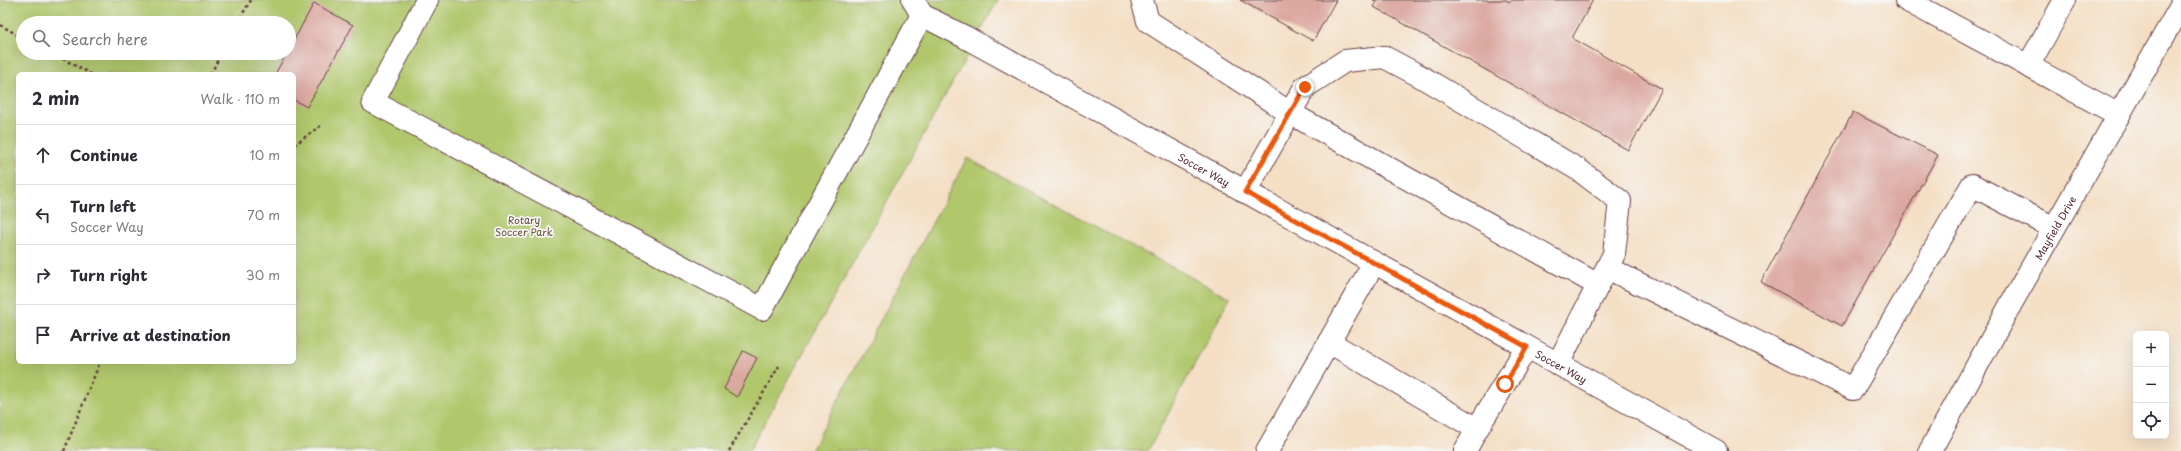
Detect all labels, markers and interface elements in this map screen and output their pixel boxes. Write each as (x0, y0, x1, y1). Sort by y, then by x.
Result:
search box (16, 16, 296, 60)
icon: search (30, 27, 52, 49)
text: Search here (62, 27, 148, 50)
route end (1296, 78, 1314, 96)
text: 2 min (32, 85, 79, 111)
text: Walk · 110 m (201, 89, 280, 108)
text: Continue (70, 143, 138, 166)
icon: ahead (32, 144, 54, 166)
text: 10 m (250, 145, 280, 164)
street label: Soccer Way (1176, 149, 1233, 189)
street label: Mayfield Drive (2030, 193, 2079, 262)
text: Turn left (70, 194, 136, 217)
icon: left (32, 204, 54, 226)
text: 70 m (247, 205, 280, 224)
park label: Rotary Soccer Park (495, 212, 553, 239)
text: Soccer Way (70, 217, 144, 236)
text: Turn right (70, 263, 147, 286)
icon: right (32, 264, 54, 286)
text: 30 m (246, 265, 280, 284)
text: Arrive at destination (70, 323, 231, 346)
icon: arrive (32, 324, 54, 346)
map controls (2133, 331, 2169, 439)
button: + (2133, 331, 2169, 367)
street label: Soccer Way (1533, 346, 1590, 386)
button: − (2133, 367, 2169, 403)
route start (1496, 375, 1514, 393)
button: locate (2133, 403, 2169, 439)

